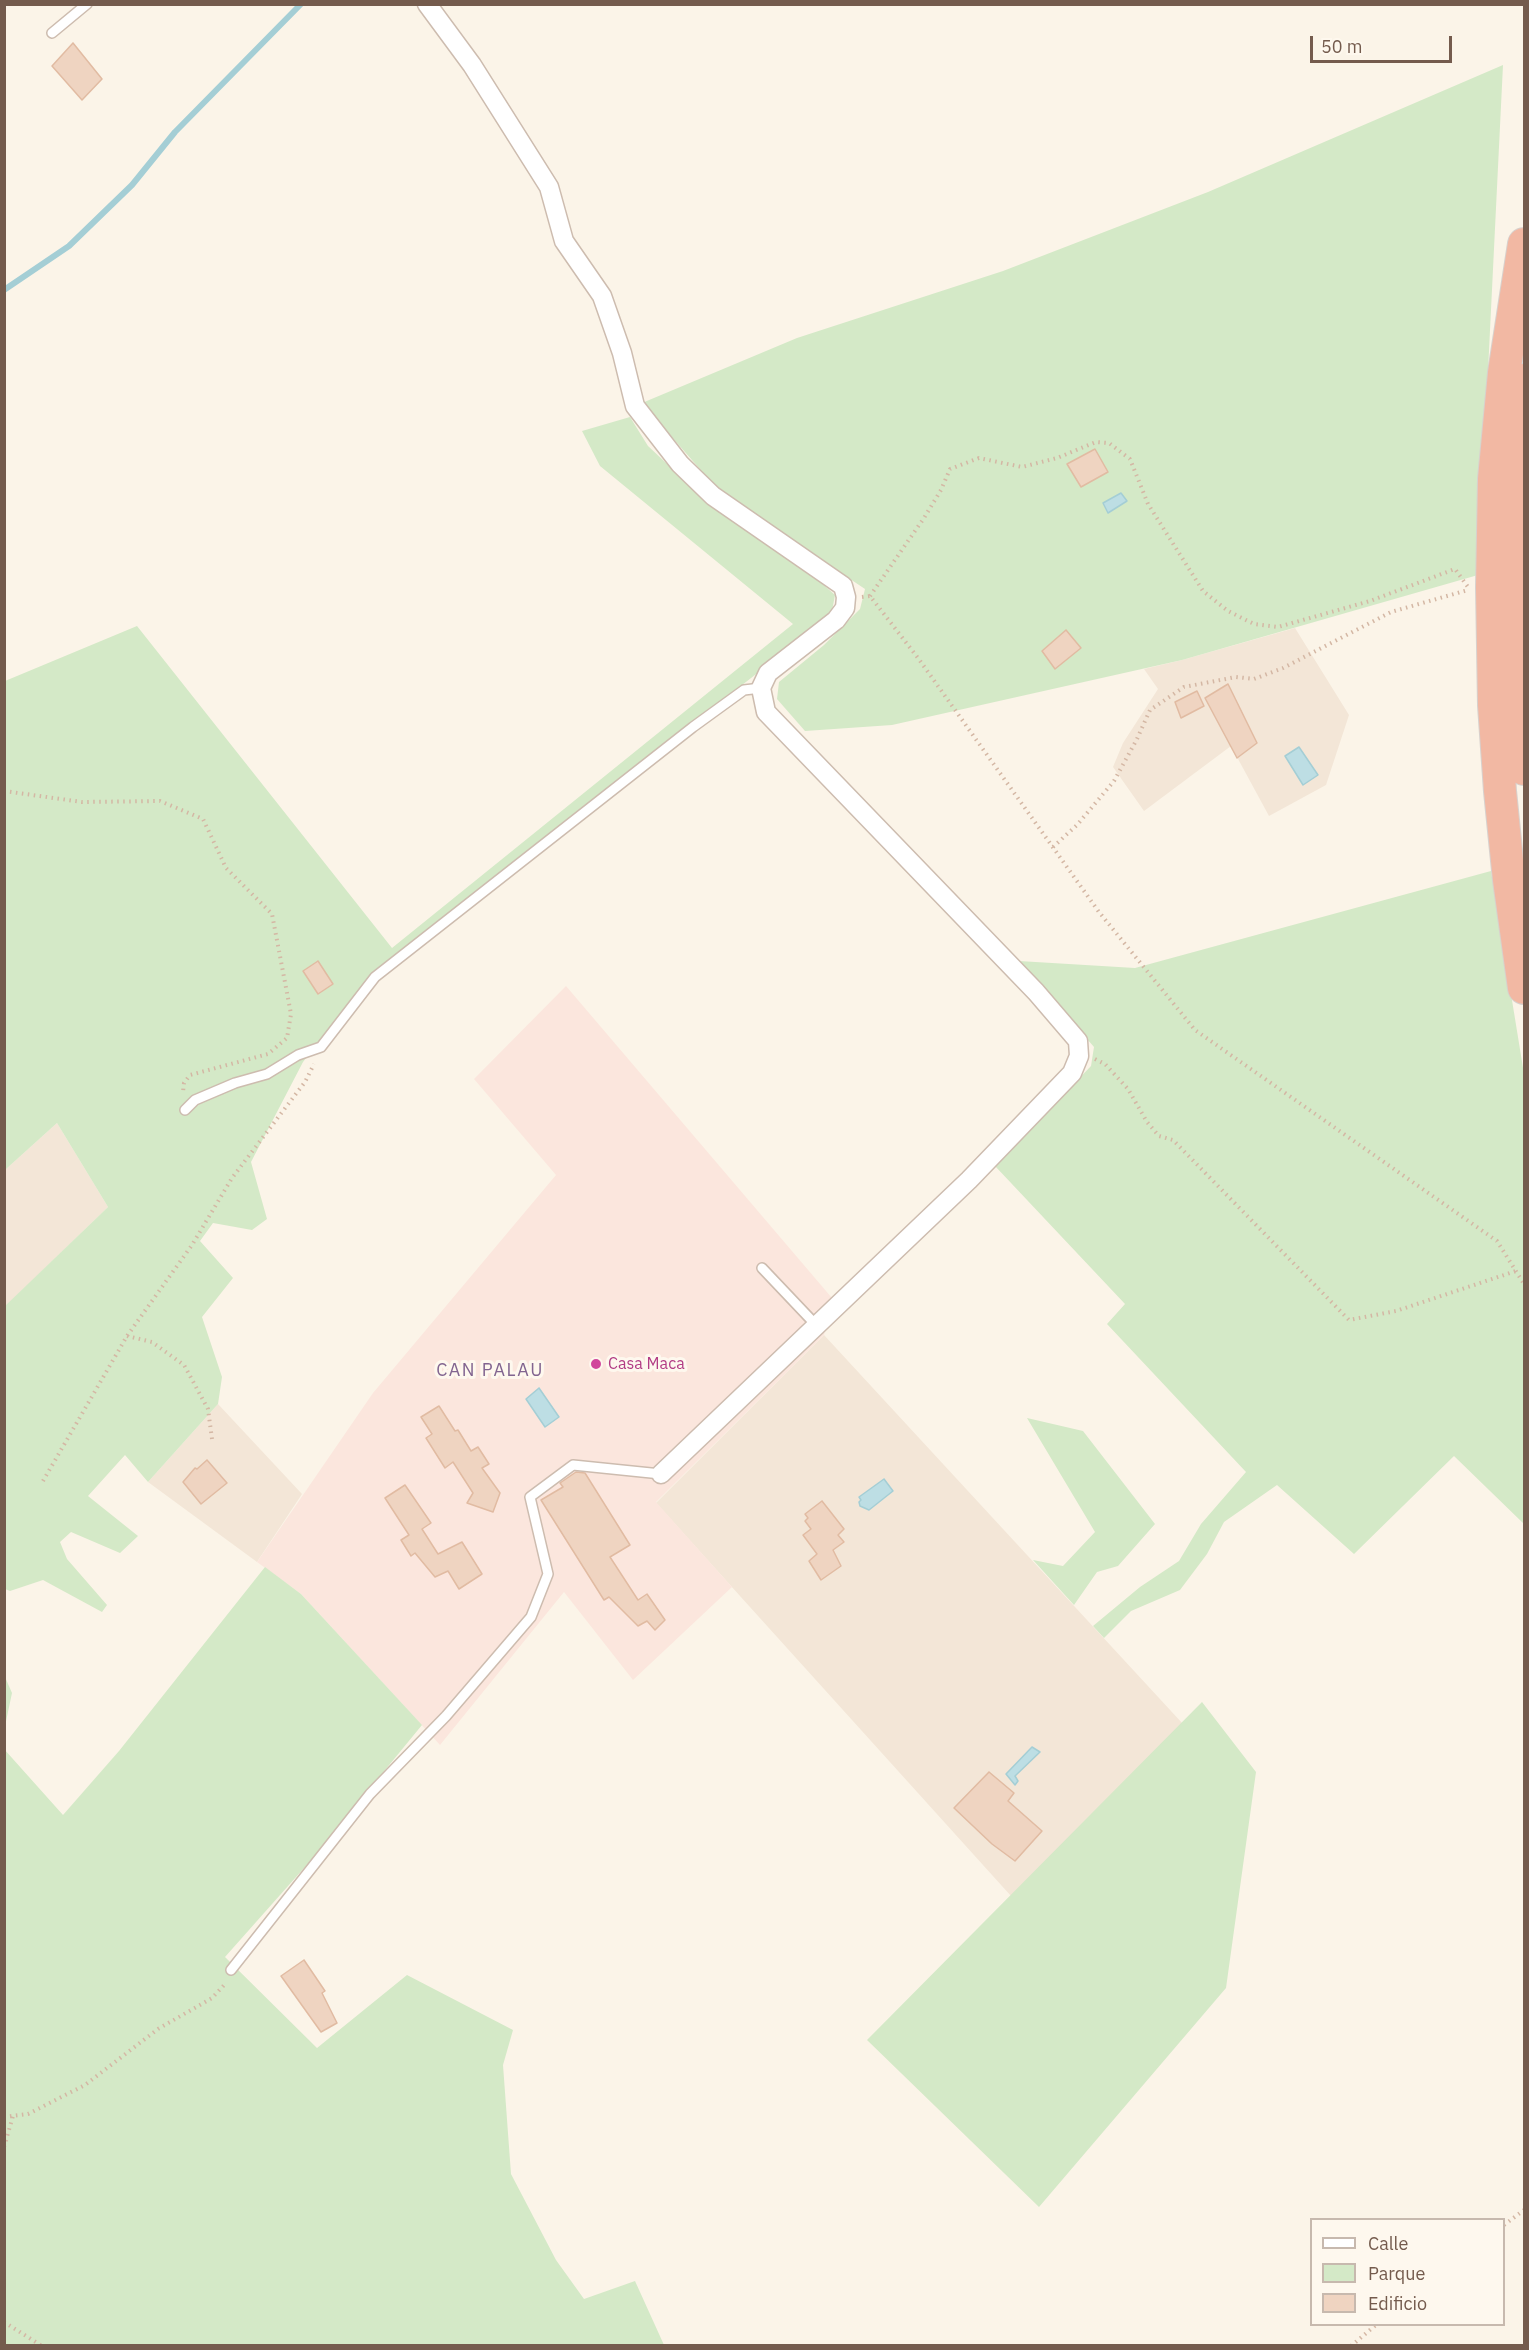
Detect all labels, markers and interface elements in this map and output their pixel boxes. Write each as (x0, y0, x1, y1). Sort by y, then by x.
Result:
scale bar (1313, 24, 1456, 62)
text: 50 m (1321, 35, 1363, 58)
place label: Casa Maca (608, 1354, 685, 1374)
marker: Casa Maca (589, 1357, 603, 1371)
district label: CAN PALAU (436, 1360, 544, 1382)
legend (1310, 2218, 1505, 2326)
text: Calle (1368, 2232, 1408, 2255)
text: Parque (1368, 2262, 1425, 2285)
text: Edificio (1368, 2292, 1427, 2315)

